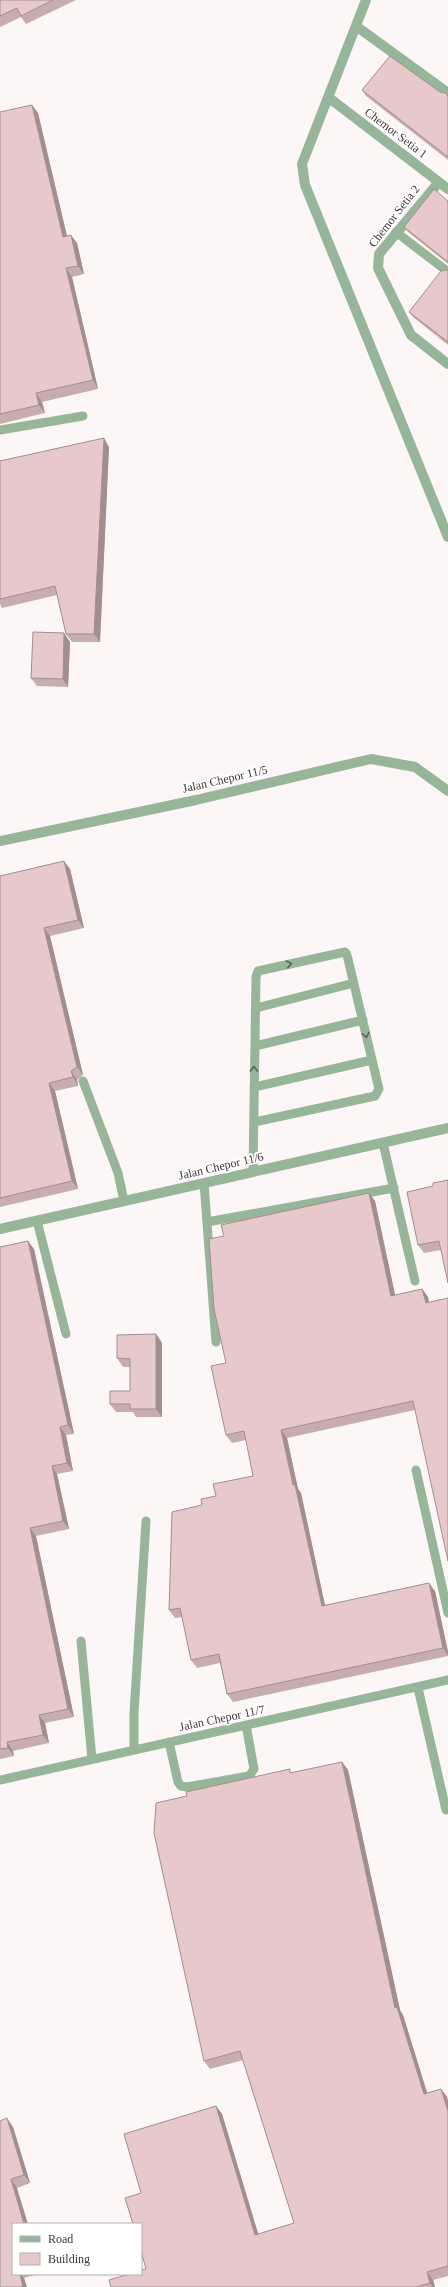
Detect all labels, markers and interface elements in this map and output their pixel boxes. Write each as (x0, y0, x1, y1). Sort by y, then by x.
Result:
street label: Chemor Setia 1 (362, 105, 430, 161)
street label: Chemor Setia 2 (366, 182, 422, 250)
street label: Jalan Chepor 11/5 (181, 762, 269, 796)
one-way arrow (286, 961, 292, 969)
one-way arrow (362, 1032, 370, 1038)
one-way arrow (250, 1066, 258, 1072)
street label: Jalan Chepor 11/6 (177, 1149, 265, 1183)
street label: Jalan Chepor 11/7 (178, 1702, 266, 1734)
legend (12, 2223, 142, 2275)
text: Road (48, 2232, 73, 2246)
text: Building (48, 2252, 90, 2266)

